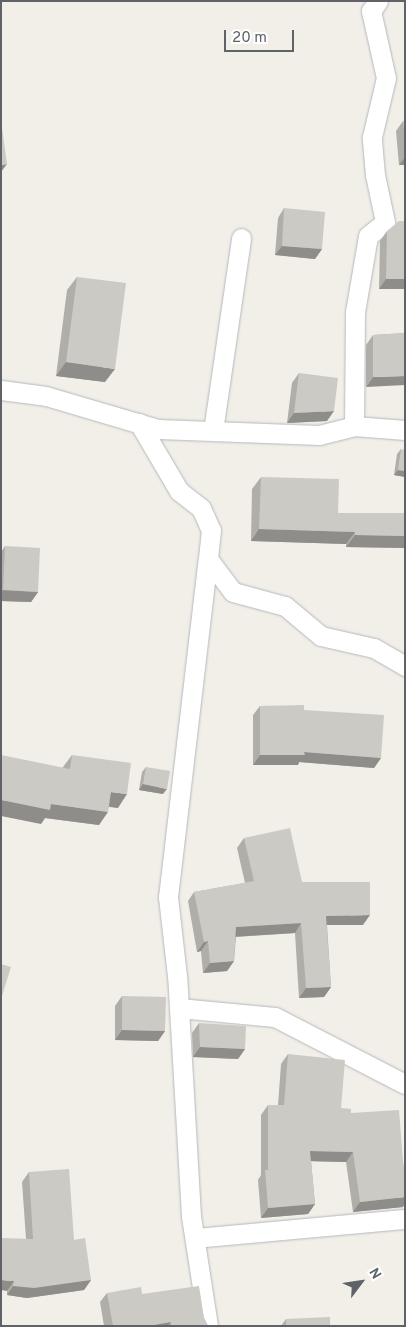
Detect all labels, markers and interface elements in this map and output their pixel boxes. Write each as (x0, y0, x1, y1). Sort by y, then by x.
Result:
scale bar (226, 20, 296, 52)
text: 20 m (232, 29, 267, 48)
north arrow (336, 1257, 386, 1307)
text: N (364, 1265, 384, 1283)

